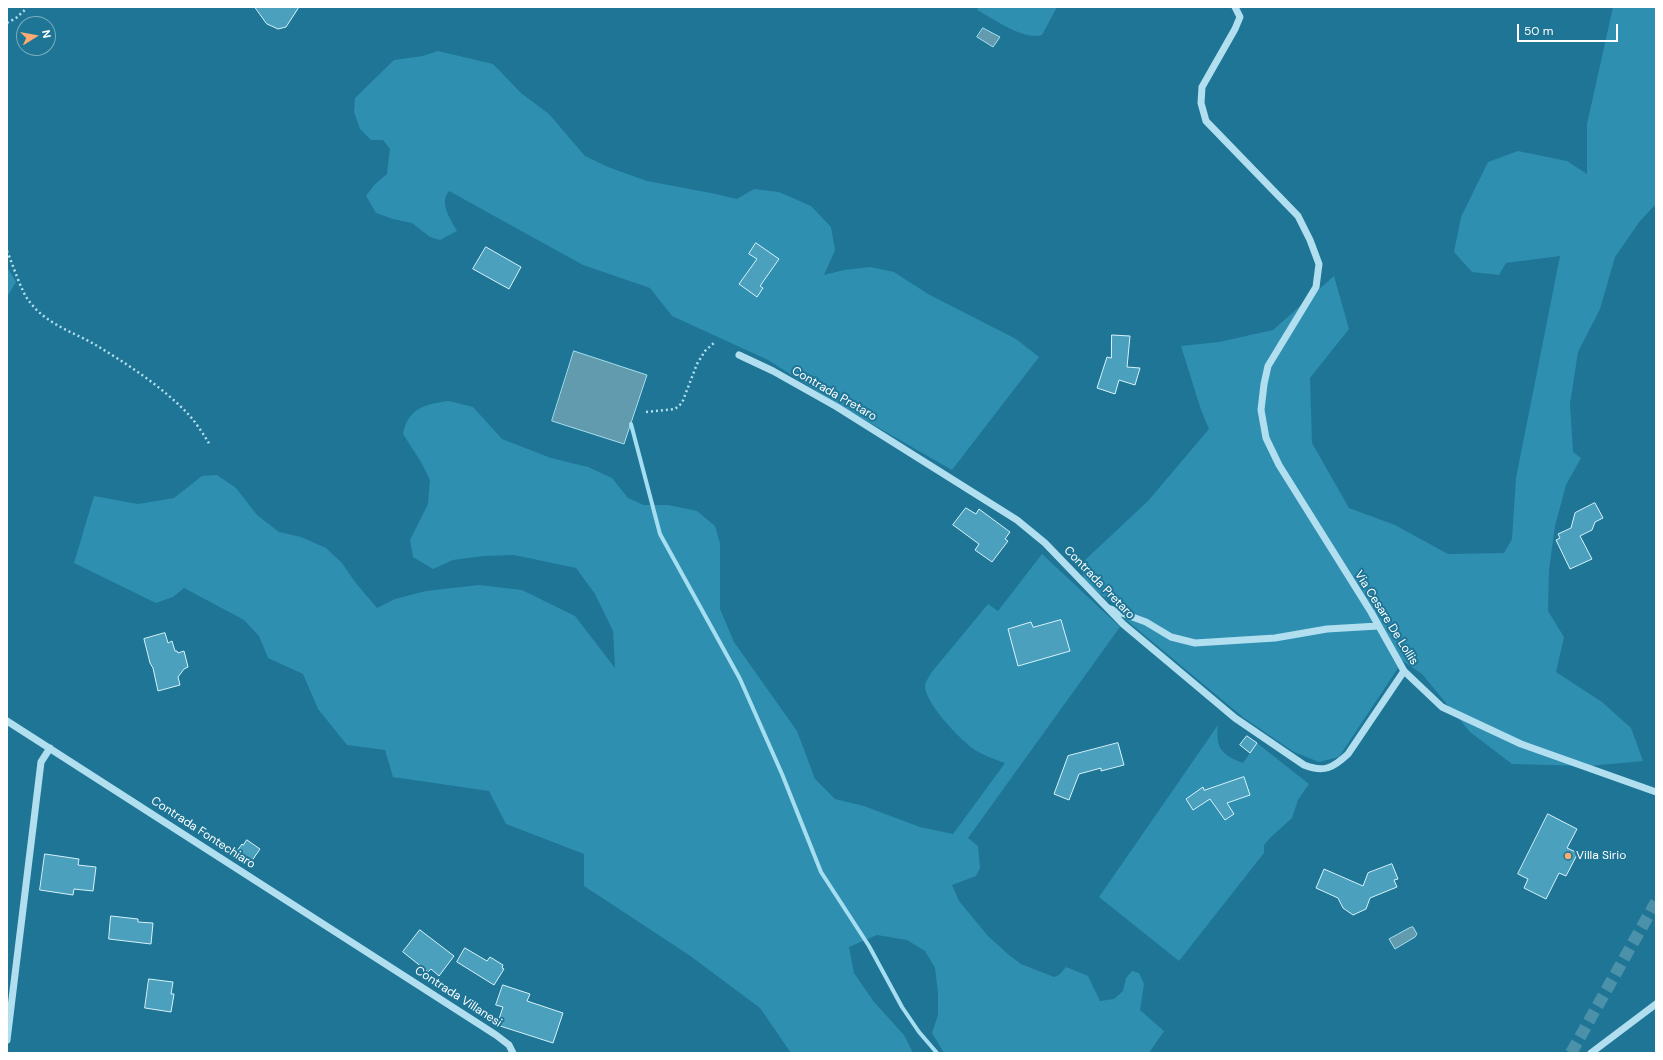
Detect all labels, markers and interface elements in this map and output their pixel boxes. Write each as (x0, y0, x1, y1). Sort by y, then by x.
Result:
north arrow (16, 16, 56, 56)
scale bar (1519, 16, 1620, 42)
text: 50 m (1524, 23, 1553, 39)
text: N (39, 29, 54, 39)
street label: Contrada Pretaro (789, 364, 879, 424)
street label: Contrada Pretaro (1061, 544, 1137, 622)
street label: Via Cesare De Lollis (1351, 568, 1421, 668)
street label: Contrada Fontechiaro (148, 794, 258, 872)
place label: Villa Sirio (1576, 849, 1626, 863)
marker: Villa Sirio (1563, 851, 1573, 861)
street label: Contrada Villanesi (412, 963, 504, 1031)

